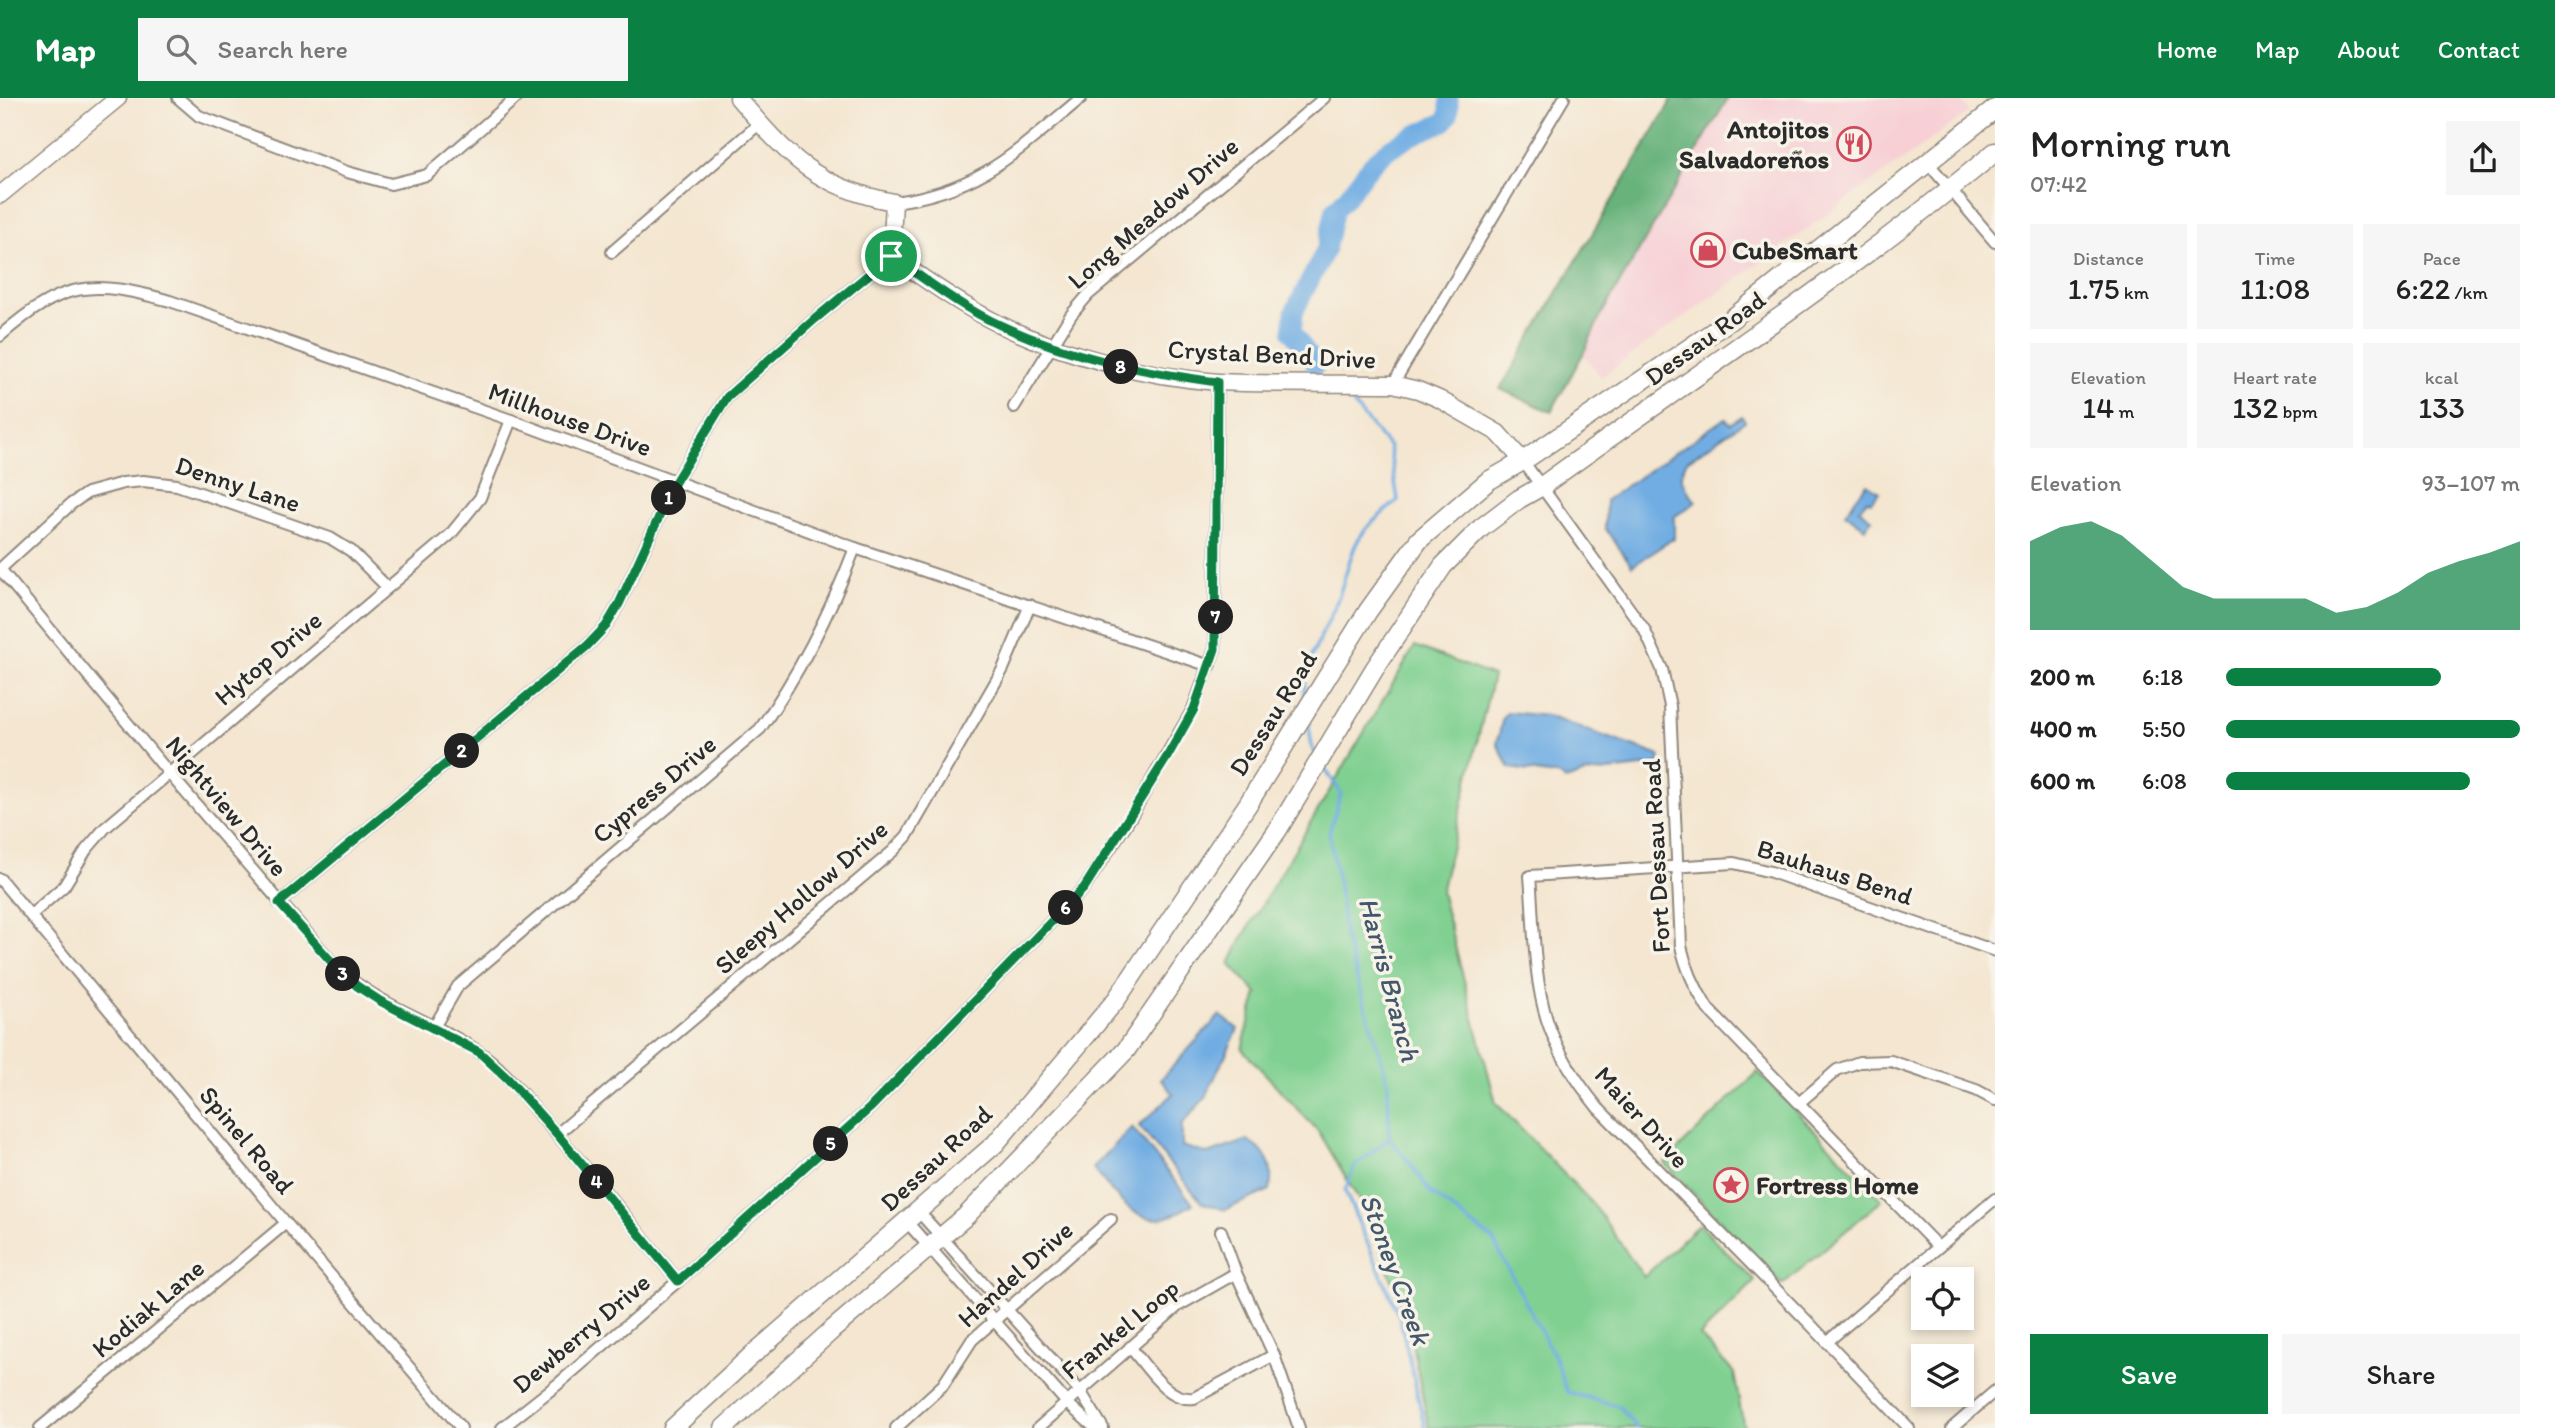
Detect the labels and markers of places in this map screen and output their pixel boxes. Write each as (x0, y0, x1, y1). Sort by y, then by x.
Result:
place label: Antojitos Salvadoreños (1679, 113, 1829, 175)
restaurant icon: Antojitos Salvadoreños (1835, 125, 1873, 163)
pin (861, 226, 921, 286)
shop icon: CubeSmart (1689, 231, 1727, 269)
place label: CubeSmart (1732, 234, 1858, 266)
pin: 8 (1104, 350, 1138, 384)
pin: 1 (652, 480, 686, 516)
pin: 7 (1198, 600, 1234, 634)
pin: 2 (444, 734, 480, 768)
pin: 6 (1048, 890, 1084, 926)
pin: 3 (326, 956, 360, 992)
pin: 5 (814, 1126, 848, 1162)
pin: 4 (580, 1164, 614, 1200)
place icon: Fortress Home (1712, 1166, 1750, 1204)
place label: Fortress Home (1756, 1169, 1919, 1201)

